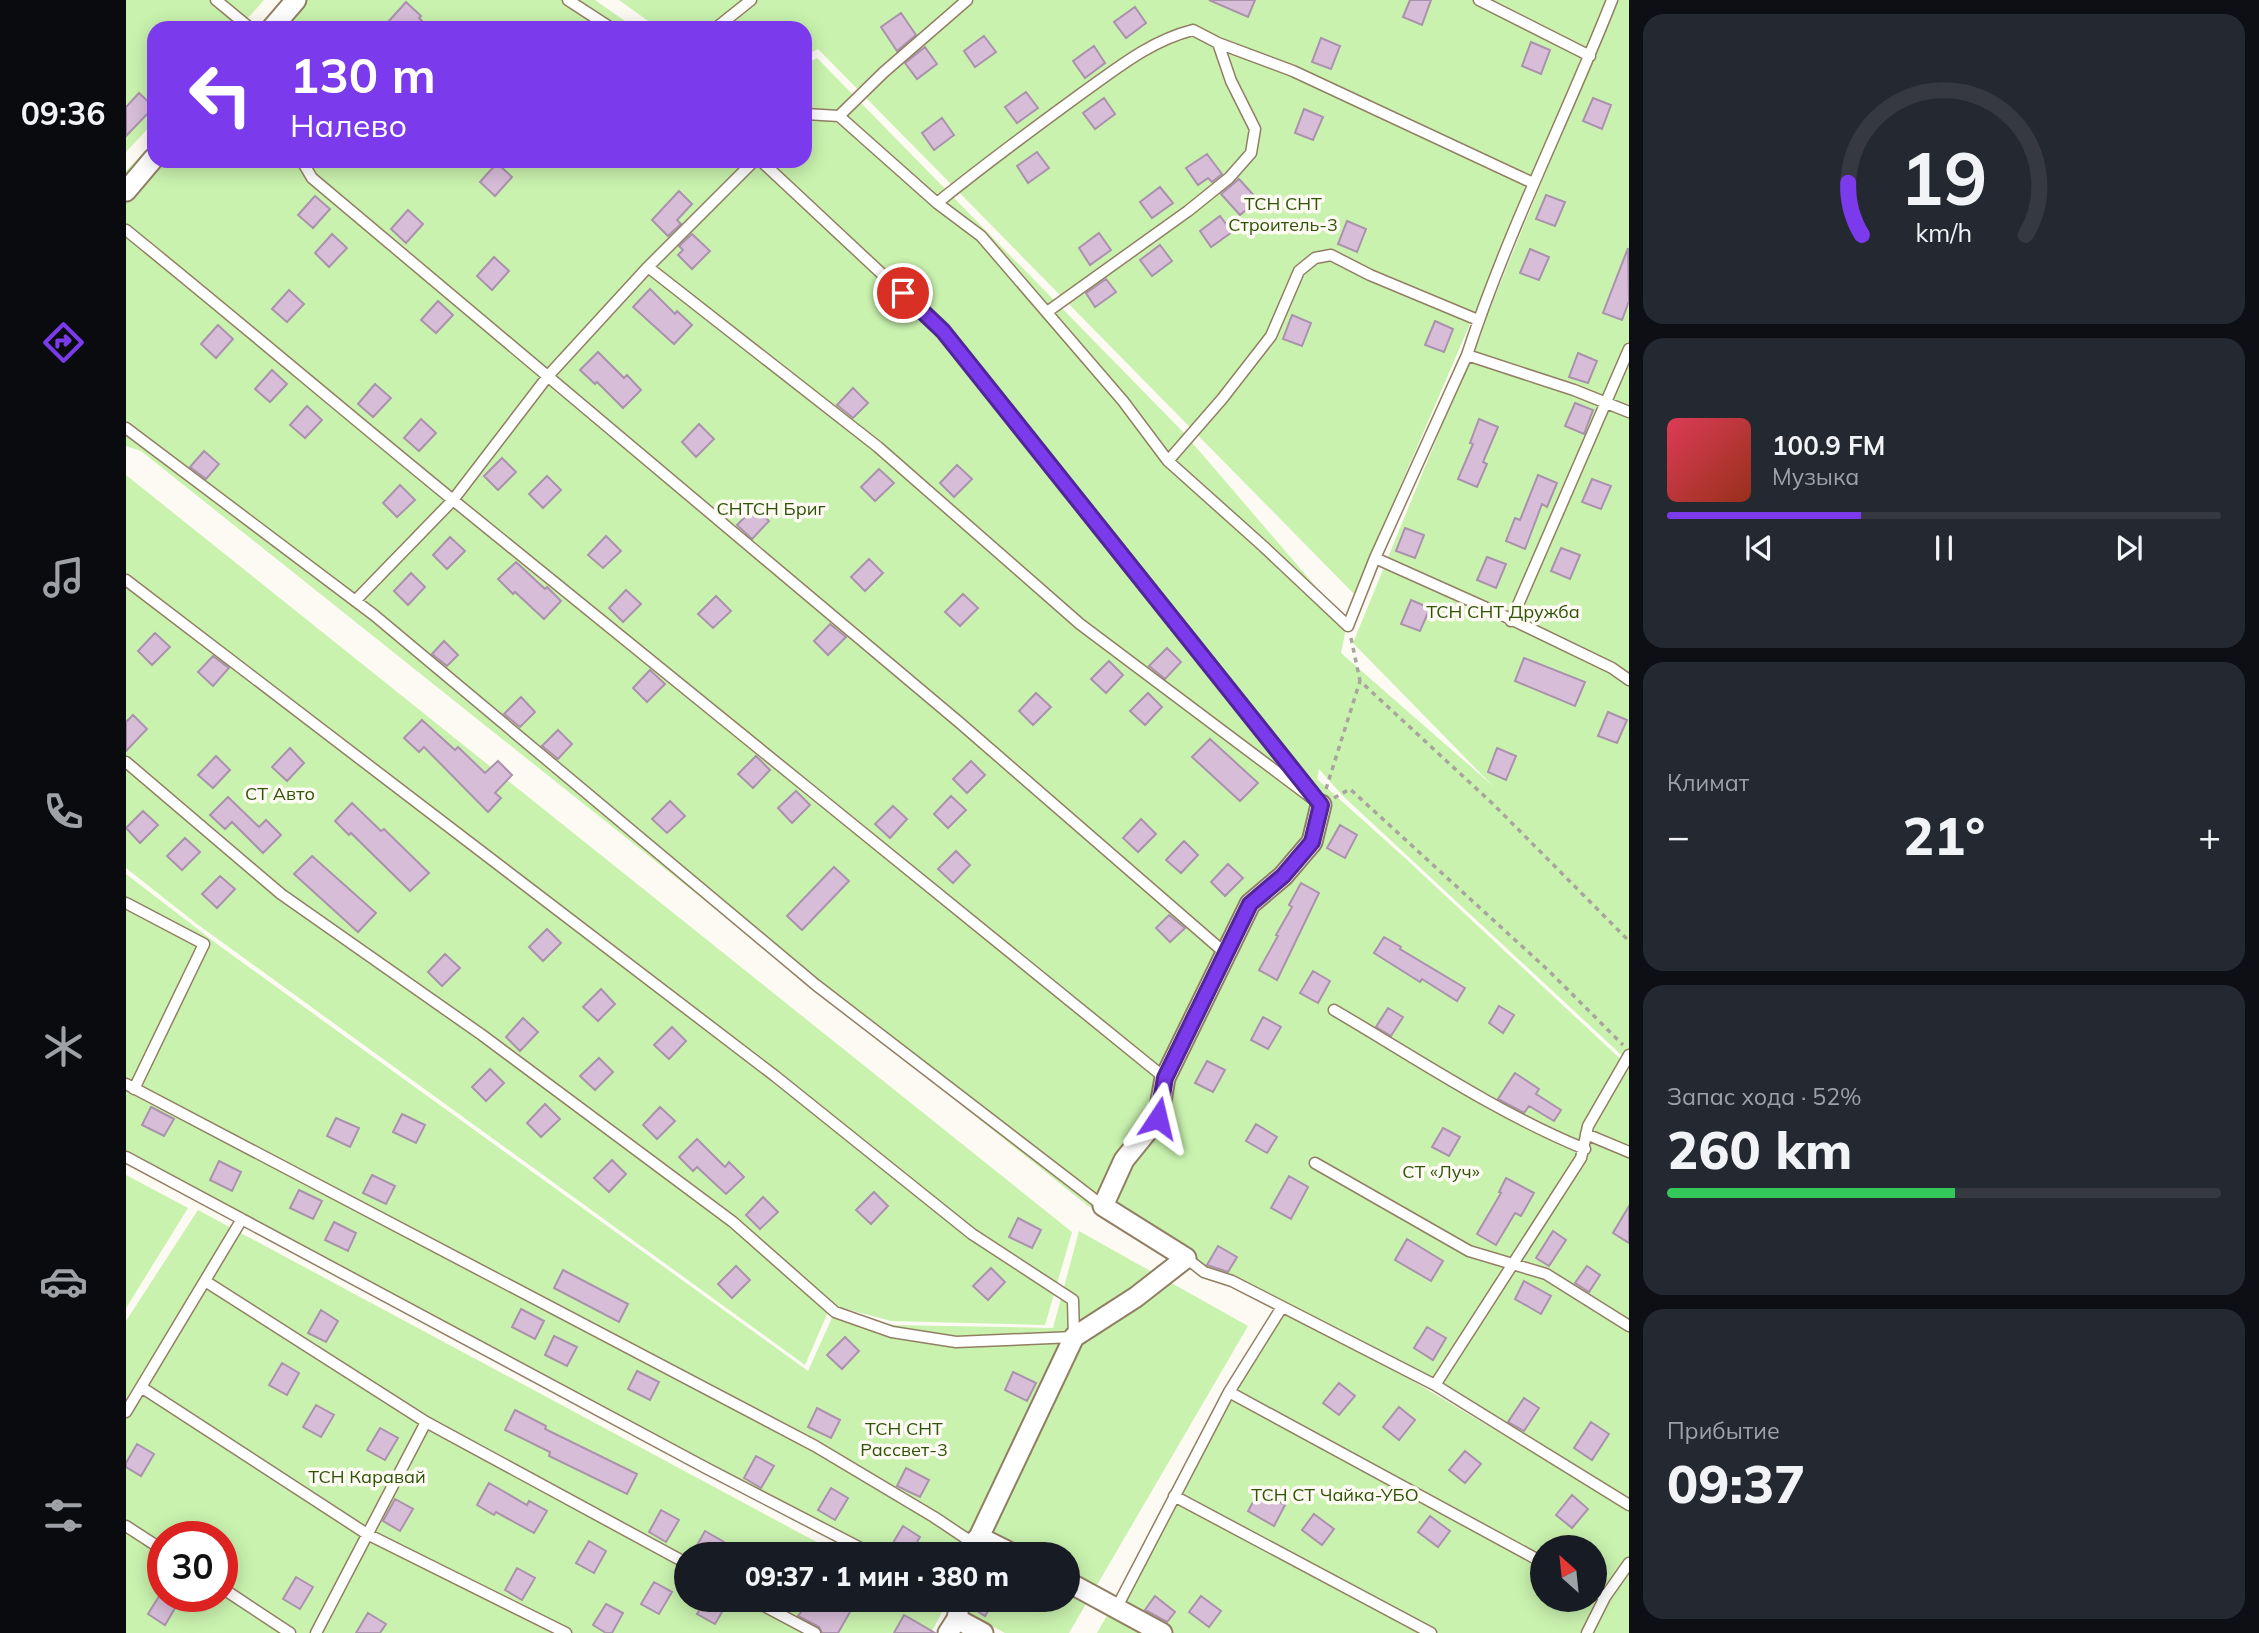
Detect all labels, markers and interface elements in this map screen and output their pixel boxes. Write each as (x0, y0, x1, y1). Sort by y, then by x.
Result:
text: 130 m (290, 44, 436, 105)
icon: left (175, 49, 266, 140)
text: 09:36 (21, 93, 105, 133)
text: Налево (290, 105, 407, 145)
text: 19 (1900, 132, 1988, 223)
park label: ТСН СНТ Строитель-3 (1228, 192, 1338, 236)
text: km/h (1916, 217, 1972, 248)
pin (873, 263, 933, 323)
icon: arrive (884, 274, 922, 312)
icon: directions (39, 318, 88, 367)
text: 100.9 FM (1772, 429, 1885, 462)
text: Музыка (1772, 462, 1859, 491)
park label: СНТСН Бриг (717, 497, 825, 520)
icon: previous (1740, 529, 1778, 567)
icon: pause (1925, 529, 1963, 567)
icon: next (2110, 529, 2148, 567)
icon: music (39, 553, 88, 602)
park label: ТСН СНТ Дружба (1426, 600, 1580, 623)
text: Климат (1667, 768, 1749, 797)
park label: СТ Авто (245, 782, 315, 805)
icon: phone (39, 787, 88, 836)
text: 21° (1903, 803, 1985, 868)
text: − (1667, 812, 1690, 860)
text: + (2198, 812, 2221, 860)
icon: climate (39, 1022, 88, 1071)
position arrow (1121, 1081, 1195, 1155)
text: Запас хода · 52% (1667, 1082, 1862, 1111)
text: 260 km (1667, 1117, 1852, 1182)
park label: СТ «Луч» (1402, 1160, 1480, 1183)
icon: car (39, 1257, 88, 1306)
text: Прибытие (1667, 1416, 1780, 1445)
park label: ТСН СНТ Рассвет-3 (860, 1417, 948, 1461)
text: 09:37 (1667, 1451, 1805, 1516)
park label: ТСН Каравай (308, 1465, 426, 1488)
park label: ТСН СТ Чайка-УБО (1251, 1483, 1419, 1506)
icon: filters (39, 1491, 88, 1540)
speed limit sign: 30 (147, 1521, 238, 1612)
north arrow (1530, 1535, 1606, 1612)
map controls (1530, 1535, 1607, 1612)
text: 09:37 · 1 мин · 380 m (745, 1560, 1009, 1593)

